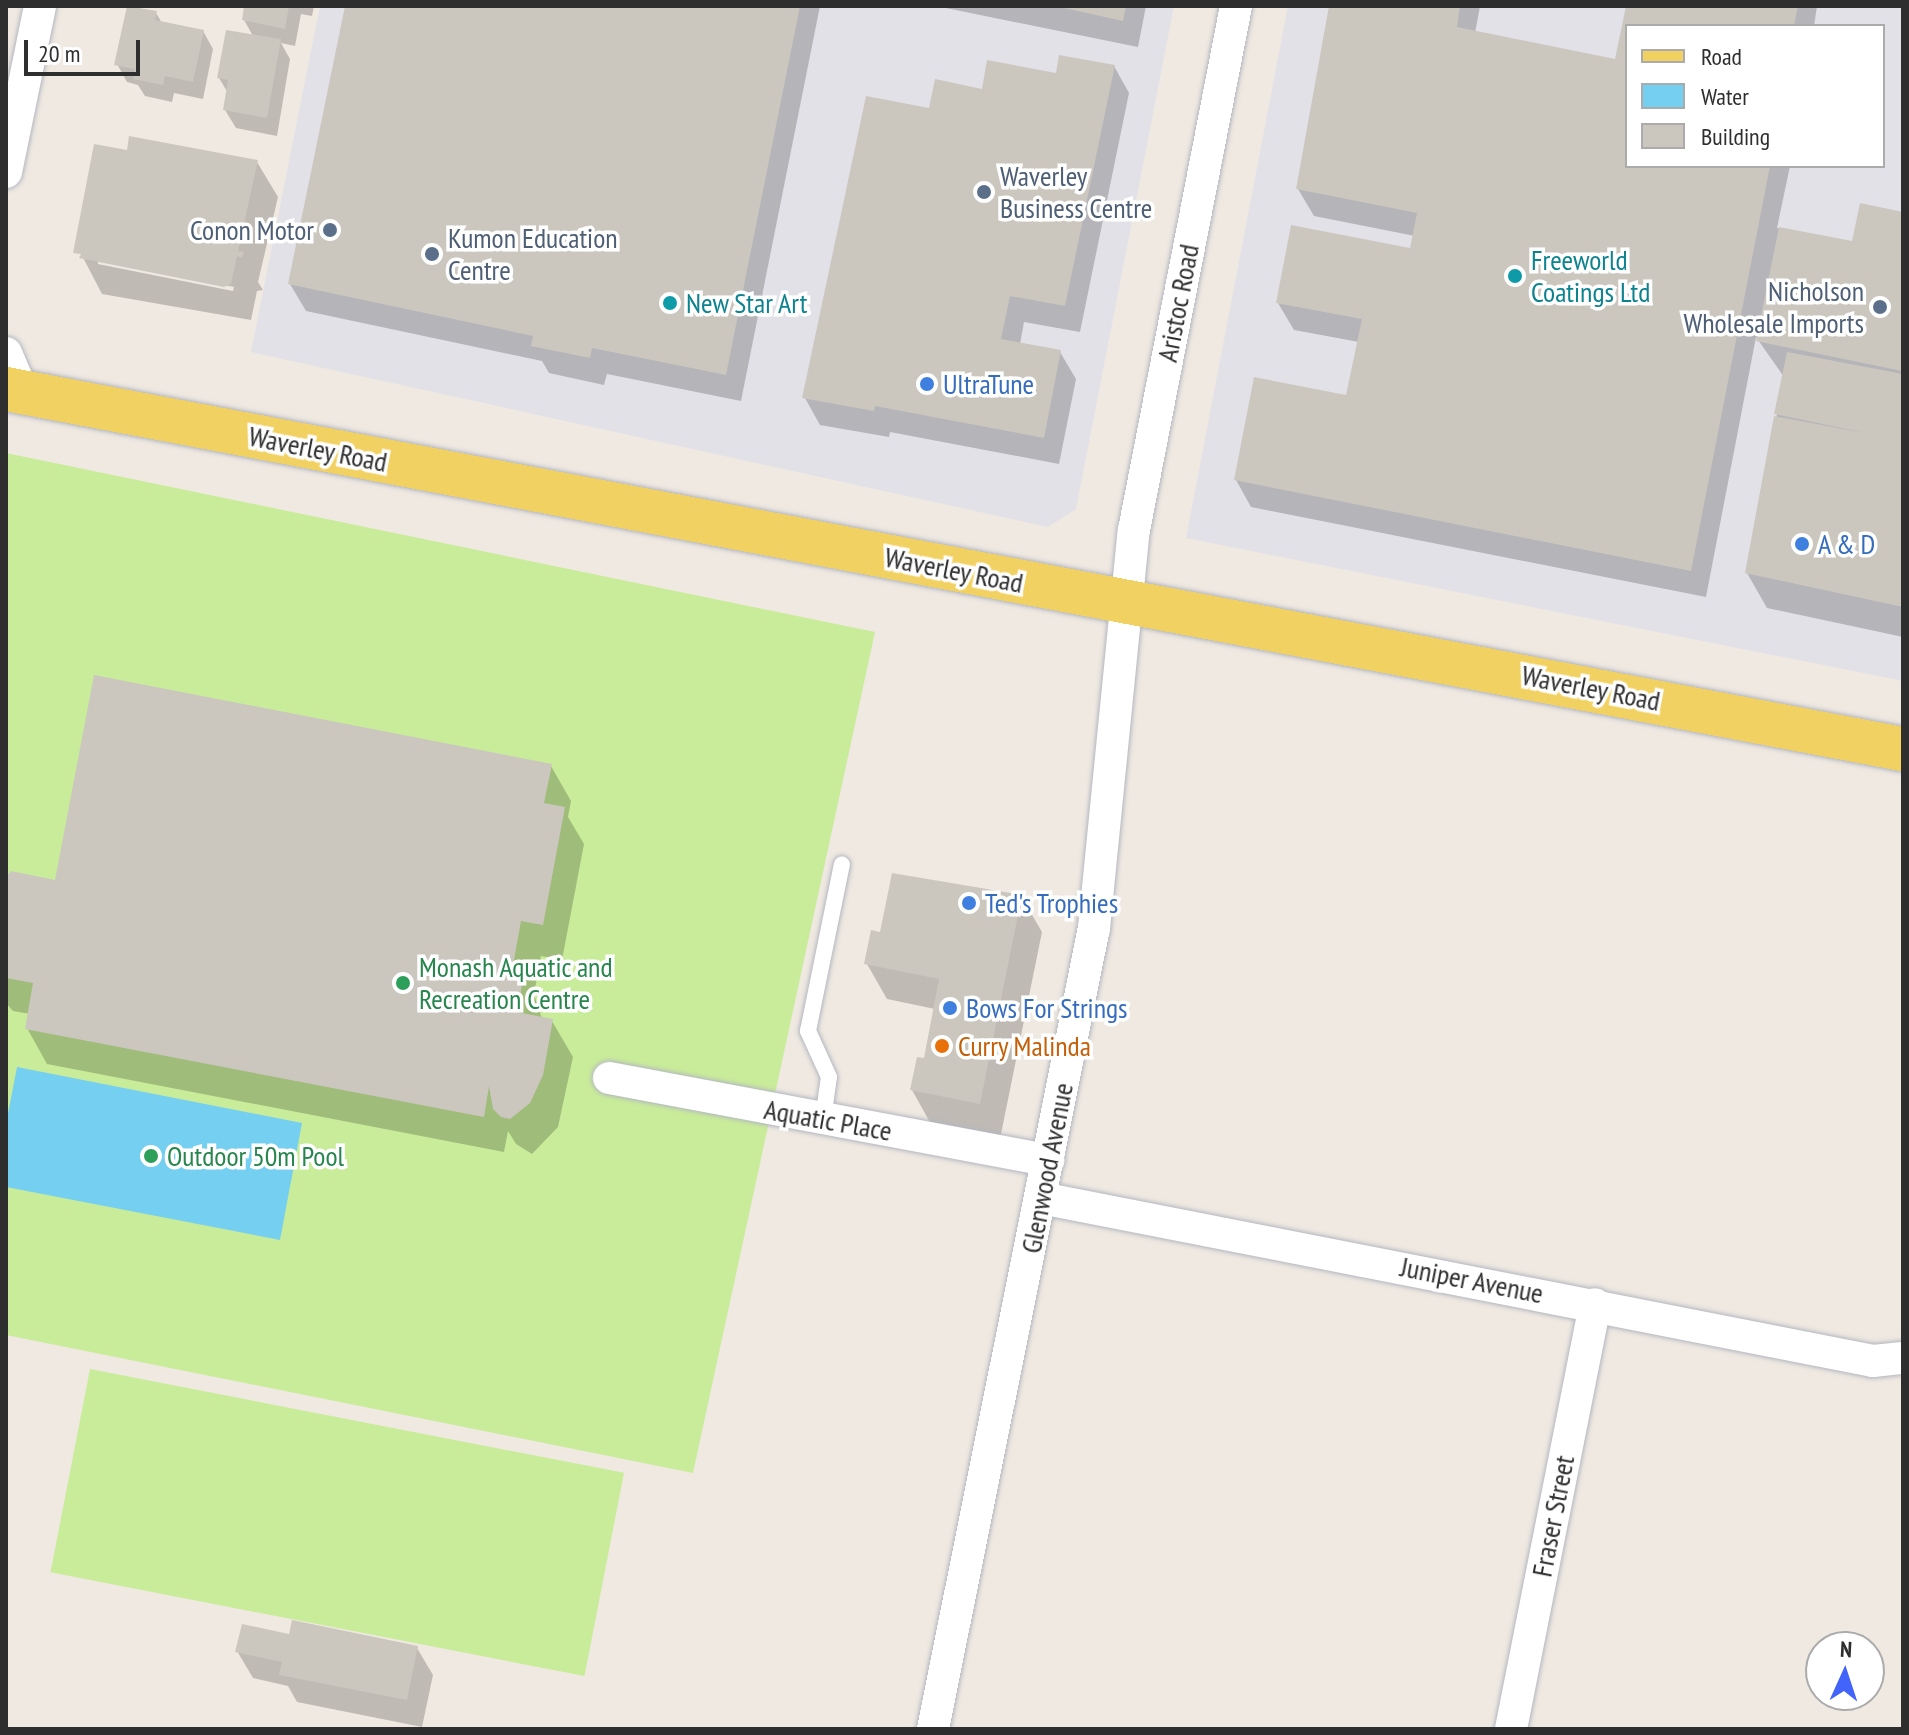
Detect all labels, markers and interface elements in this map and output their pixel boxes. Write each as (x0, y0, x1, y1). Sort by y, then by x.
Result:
scale bar (28, 24, 144, 74)
legend (1625, 24, 1885, 168)
text: 20 m (38, 38, 80, 69)
text: Road (1701, 41, 1742, 72)
text: Water (1701, 81, 1749, 112)
text: Building (1701, 121, 1770, 152)
place label: Waverley Business Centre (1000, 159, 1152, 225)
marker: Waverley Business Centre (975, 183, 993, 201)
place label: Conon Motor (190, 213, 314, 247)
marker: Conon Motor (321, 221, 339, 239)
place label: Kumon Education Centre (448, 221, 618, 287)
street label: Aristoc Road (1150, 241, 1206, 365)
place label: Freeworld Coatings Ltd (1531, 243, 1650, 309)
marker: Kumon Education Centre (423, 245, 441, 263)
marker: Freeworld Coatings Ltd (1506, 267, 1524, 285)
place label: Nicholson Wholesale Imports (1683, 274, 1864, 340)
place label: New Star Art (686, 286, 809, 320)
marker: New Star Art (661, 294, 679, 312)
marker: Nicholson Wholesale Imports (1871, 298, 1889, 316)
place label: UltraTune (943, 367, 1034, 401)
marker: UltraTune (918, 375, 936, 393)
street label: Waverley Road (246, 419, 390, 479)
place label: A & D (1818, 527, 1876, 561)
marker: A & D (1793, 535, 1811, 553)
street label: Waverley Road (882, 540, 1026, 600)
street label: Waverley Road (1519, 658, 1663, 718)
place label: Ted's Trophies (985, 886, 1119, 920)
marker: Ted's Trophies (960, 894, 978, 912)
place label: Monash Aquatic and Recreation Centre (419, 950, 614, 1016)
marker: Monash Aquatic and Recreation Centre (394, 974, 412, 992)
place label: Bows For Strings (966, 991, 1128, 1025)
marker: Bows For Strings (941, 999, 959, 1017)
place label: Curry Malinda (958, 1029, 1092, 1063)
marker: Curry Malinda (933, 1037, 951, 1055)
street label: Glenwood Avenue (1014, 1080, 1080, 1256)
street label: Aquatic Place (761, 1092, 895, 1148)
place label: Outdoor 50m Pool (167, 1139, 344, 1173)
marker: Outdoor 50m Pool (142, 1147, 160, 1165)
street label: Juniper Avenue (1397, 1250, 1547, 1310)
street label: Fraser Street (1525, 1452, 1581, 1580)
north arrow (1805, 1631, 1885, 1711)
text: N (1839, 1635, 1853, 1663)

